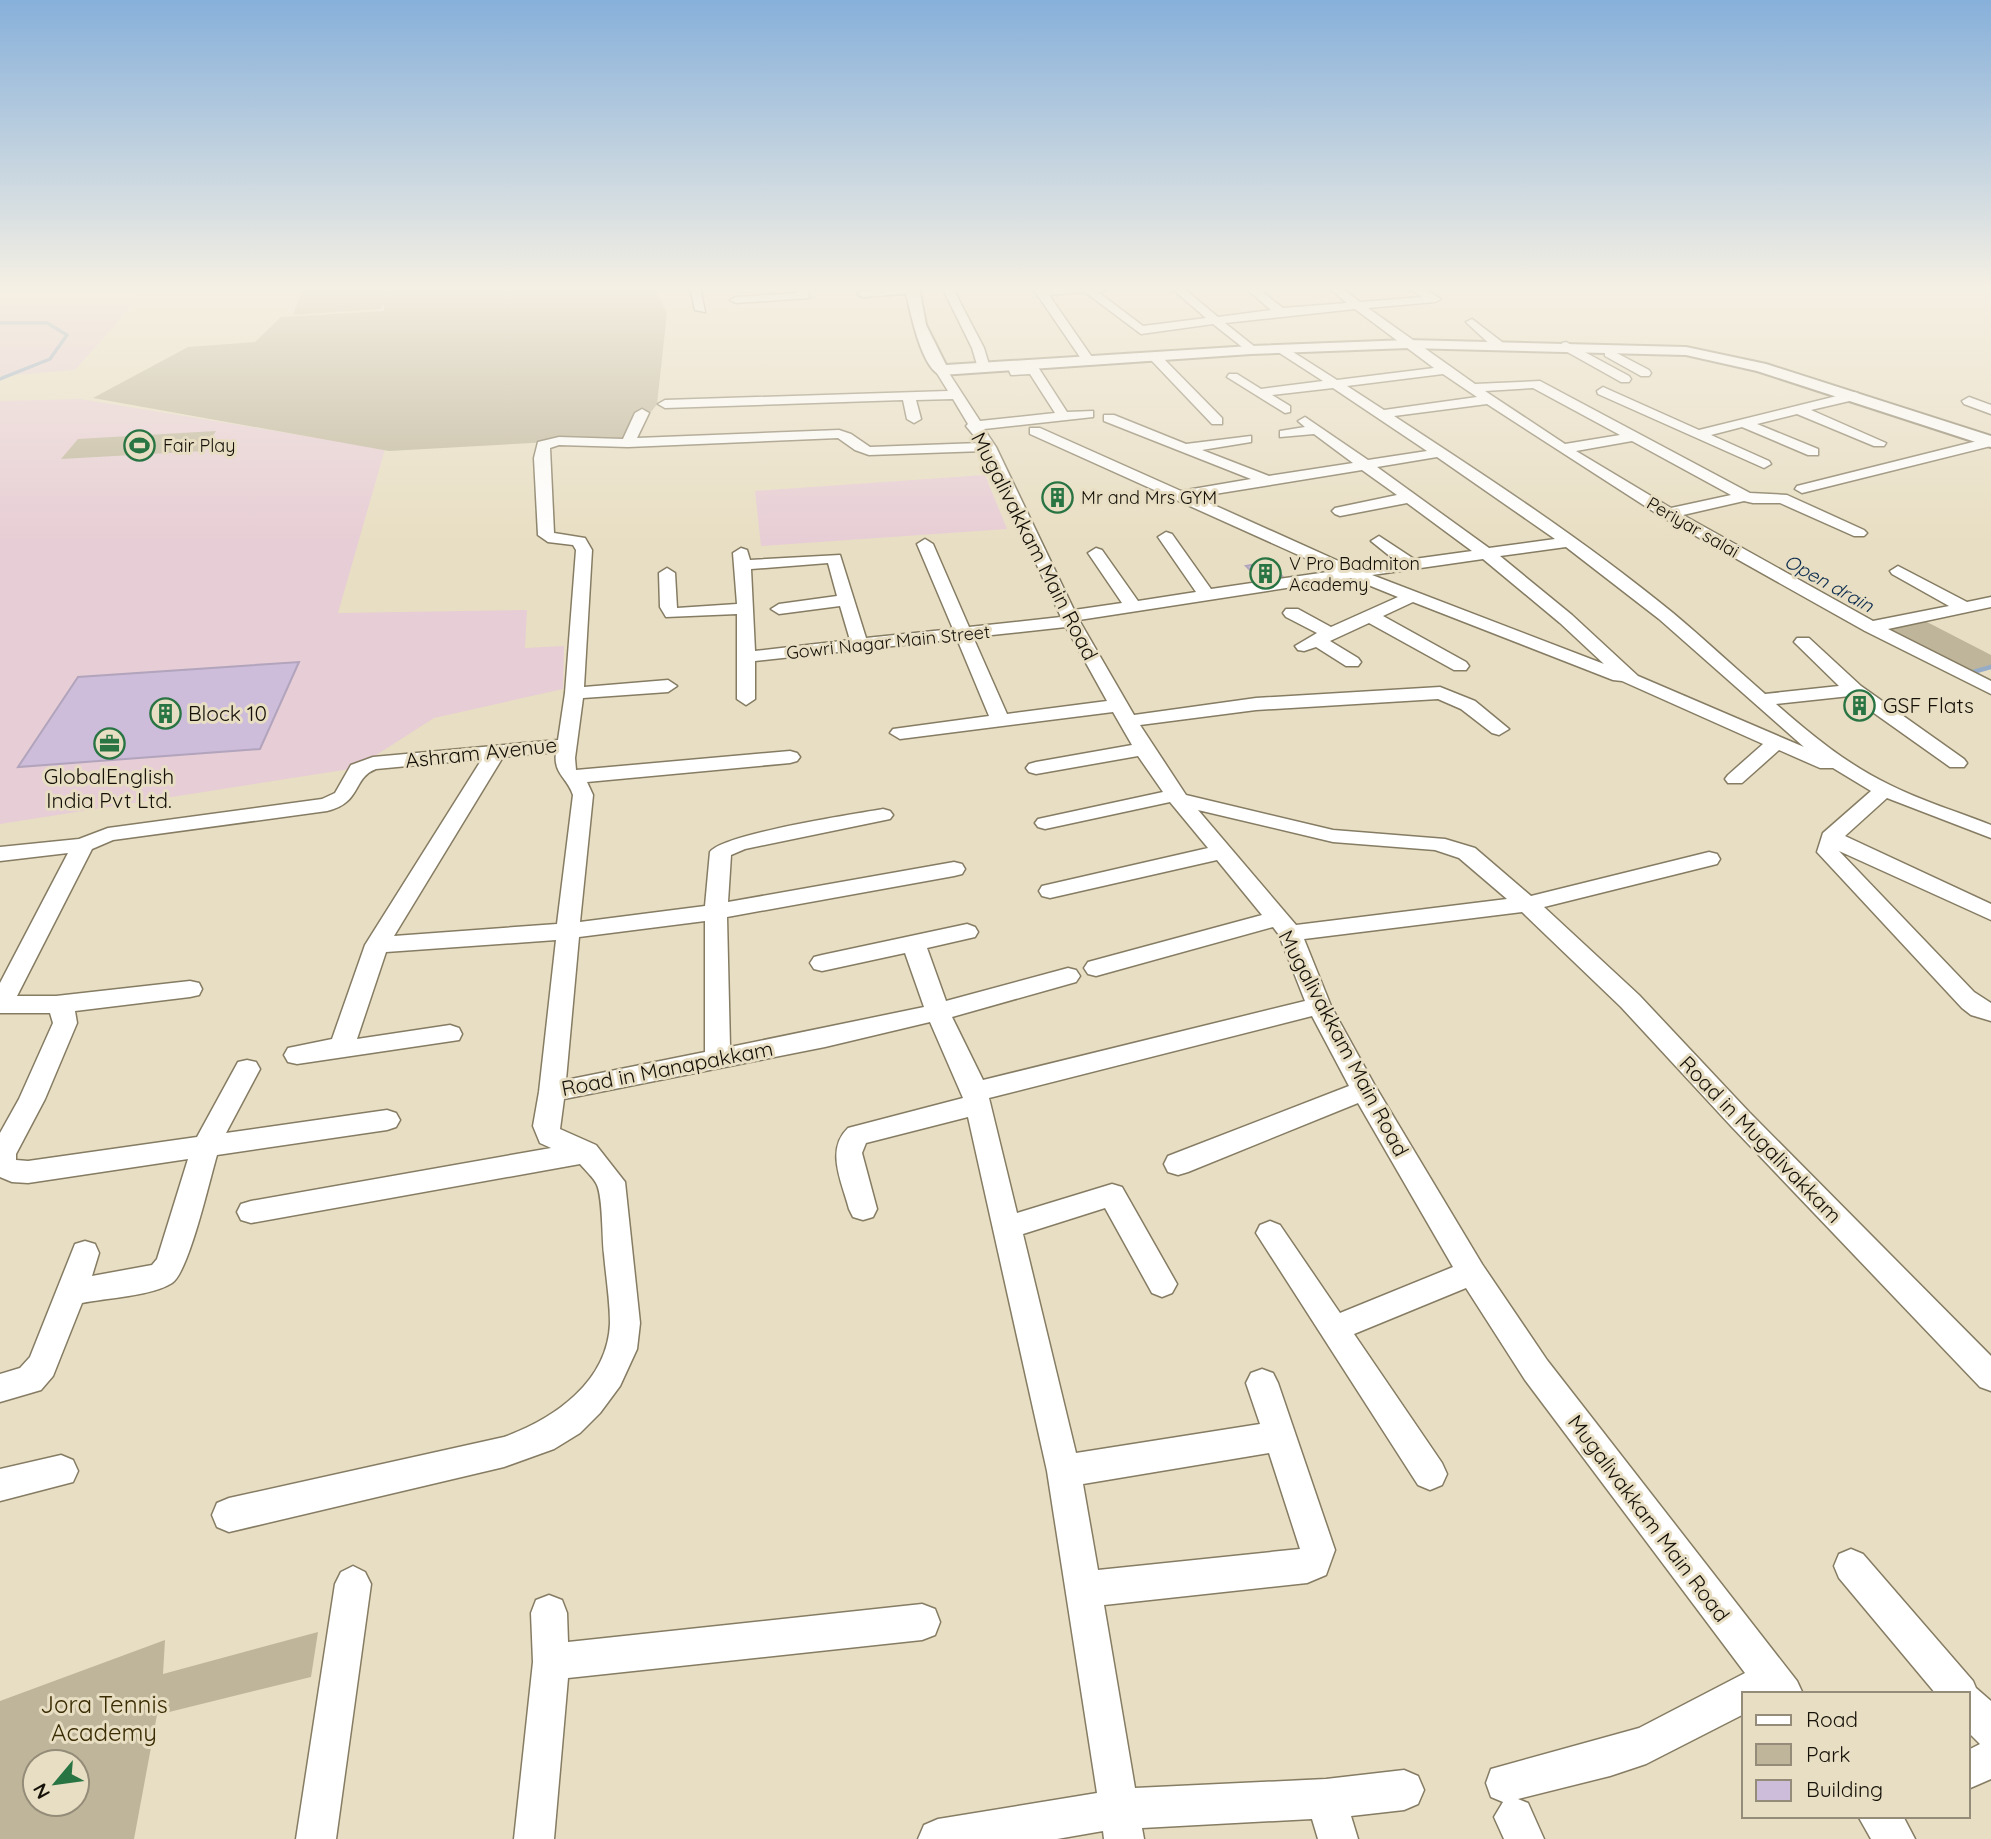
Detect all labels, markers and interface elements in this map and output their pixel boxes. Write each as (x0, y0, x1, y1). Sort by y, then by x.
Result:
sports icon: Fair Play (123, 428, 157, 462)
street label: Mugalivakkam Main Road (966, 428, 1104, 664)
place label: Fair Play (163, 434, 235, 457)
building icon: Mr and Mrs GYM (1041, 480, 1075, 514)
place label: Mr and Mrs GYM (1081, 486, 1217, 509)
street label: Periyar salai (1643, 491, 1743, 563)
water label: Open drain (1780, 549, 1879, 618)
place label: V Pro Badmiton Academy (1289, 552, 1420, 596)
building icon: V Pro Badmiton Academy (1249, 556, 1283, 590)
street label: Gowri Nagar Main Street (785, 620, 991, 664)
building icon: GSF Flats (1843, 688, 1877, 722)
place label: GSF Flats (1883, 692, 1974, 718)
building icon: Block 10 (148, 696, 182, 730)
place label: Block 10 (188, 700, 267, 726)
office icon: GlobalEnglish India Pvt Ltd. (92, 727, 126, 761)
street label: Ashram Avenue (404, 731, 558, 773)
place label: GlobalEnglish India Pvt Ltd. (44, 763, 174, 813)
street label: Mugalivakkam Main Road (1273, 925, 1415, 1161)
street label: Road in Manapakkam (559, 1035, 775, 1101)
street label: Road in Mugalivakkam (1674, 1050, 1848, 1228)
street label: Mugalivakkam Main Road (1563, 1409, 1735, 1627)
park label: Jora Tennis Academy (40, 1689, 168, 1747)
legend (1742, 1692, 1970, 1818)
text: Road (1806, 1706, 1858, 1732)
text: Park (1806, 1741, 1850, 1767)
north arrow (21, 1748, 91, 1818)
text: Building (1806, 1776, 1883, 1802)
text: N (27, 1779, 55, 1803)

